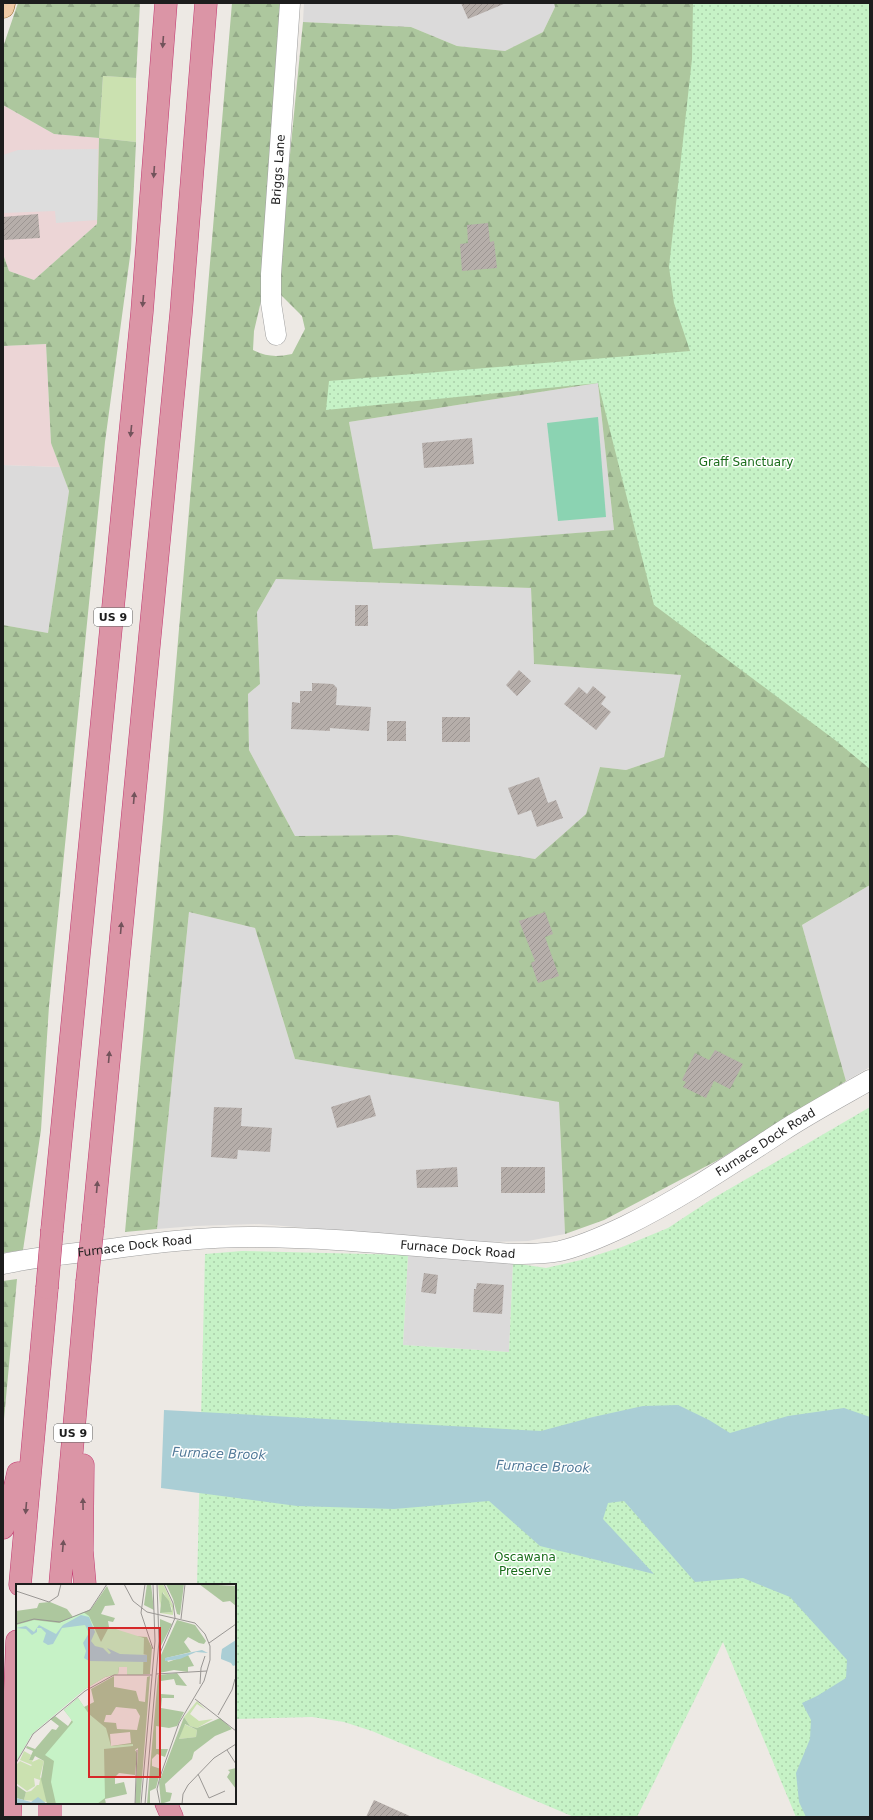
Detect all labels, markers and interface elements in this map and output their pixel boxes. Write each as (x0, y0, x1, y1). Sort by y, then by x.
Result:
one-way arrow (159, 36, 166, 48)
street label: Briggs Lane (269, 134, 288, 206)
one-way arrow (150, 166, 157, 178)
one-way arrow (140, 295, 146, 307)
one-way arrow (127, 425, 134, 437)
park label: Graff Sanctuary (699, 455, 793, 469)
road number: US 9 (94, 608, 132, 626)
one-way arrow (130, 792, 137, 804)
one-way arrow (118, 922, 125, 934)
one-way arrow (106, 1051, 112, 1063)
street label: Furnace Dock Road (713, 1105, 818, 1179)
one-way arrow (93, 1181, 100, 1193)
street label: Furnace Dock Road (77, 1232, 193, 1260)
street label: Furnace Dock Road (400, 1238, 516, 1261)
road number: US 9 (54, 1424, 92, 1442)
water label: Furnace Brook (172, 1444, 267, 1463)
water label: Furnace Brook (496, 1457, 591, 1476)
one-way arrow (80, 1498, 87, 1510)
one-way arrow (23, 1502, 30, 1515)
one-way arrow (60, 1540, 67, 1552)
park label: Oscawana Preserve (494, 1550, 556, 1578)
inset map (16, 1584, 236, 1804)

